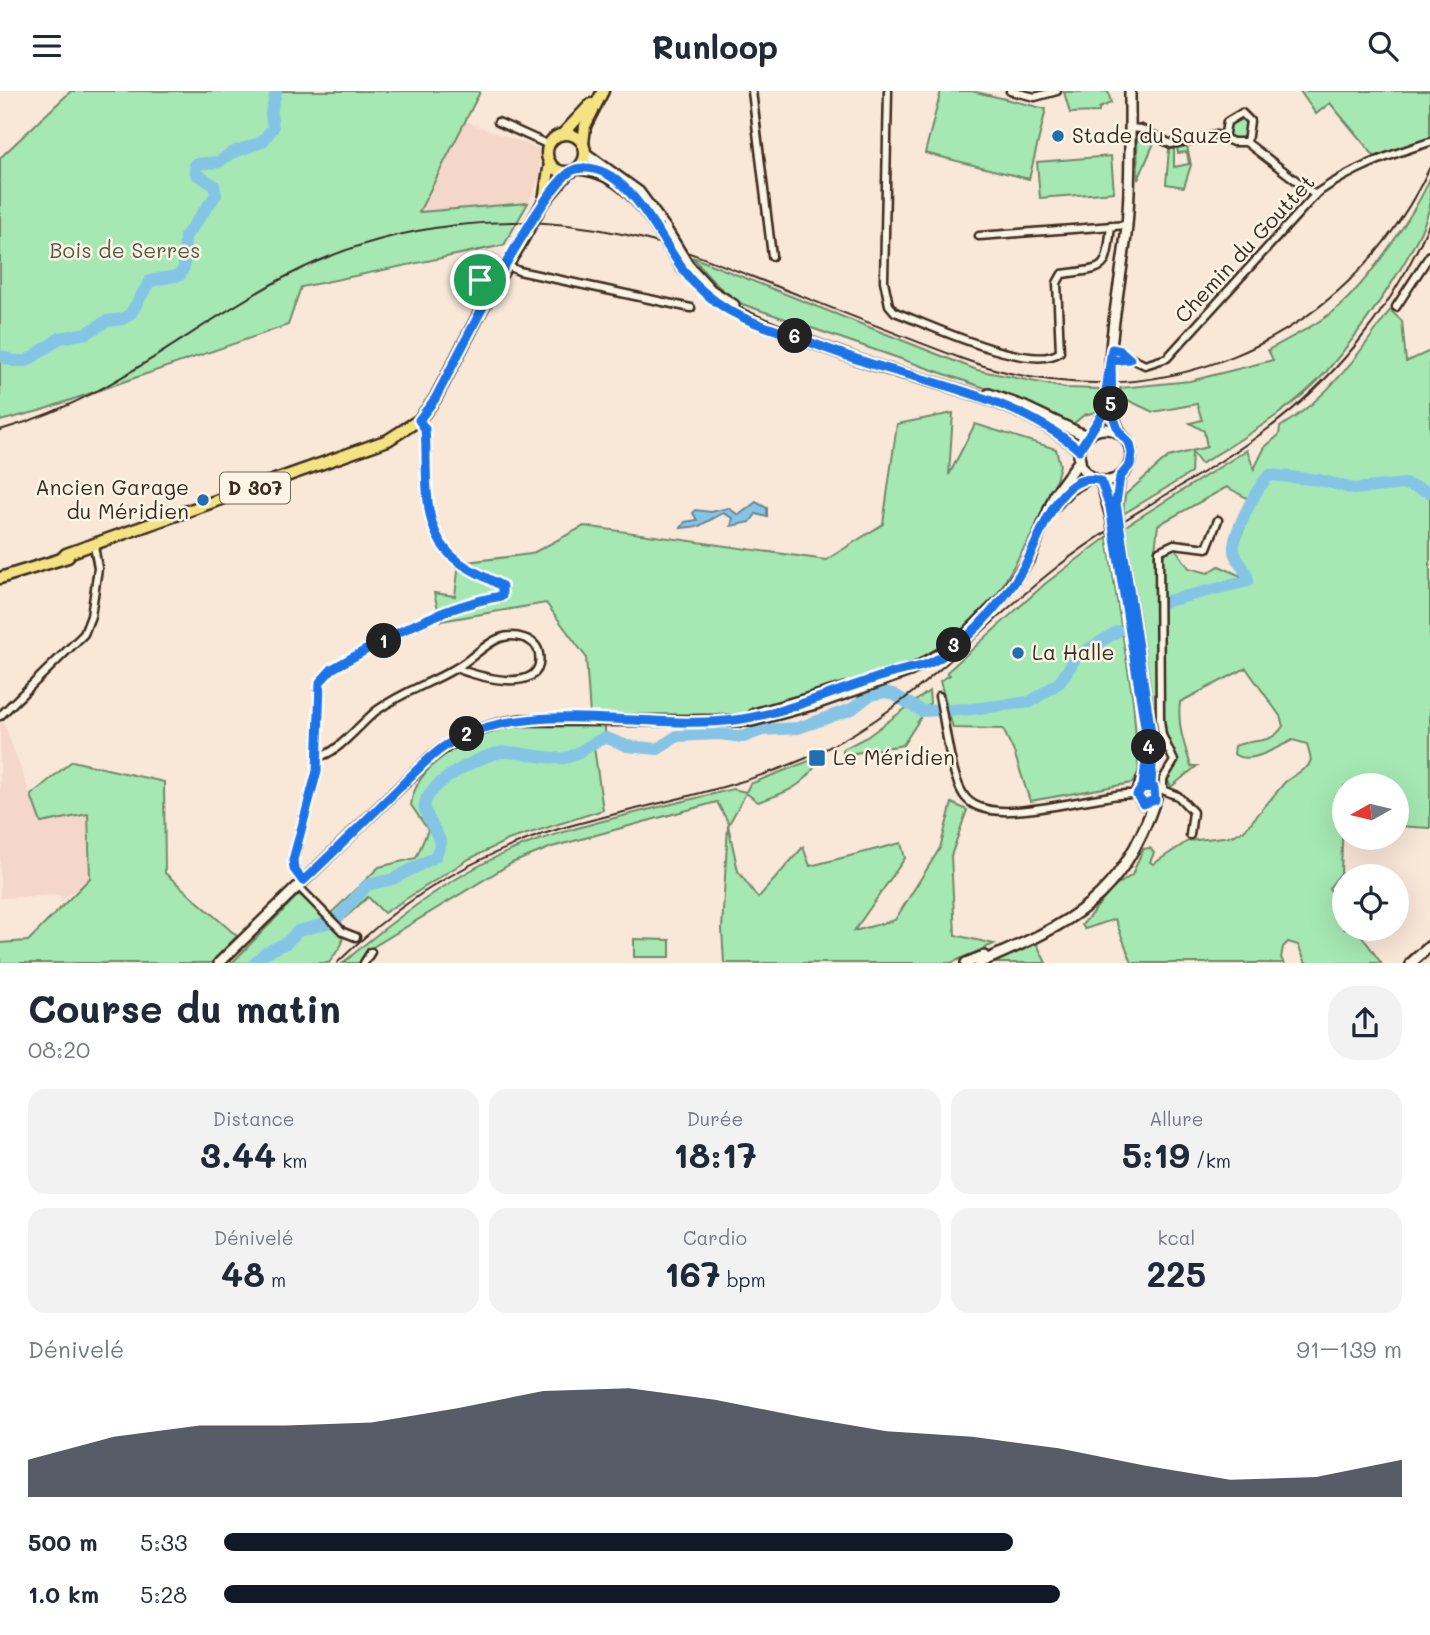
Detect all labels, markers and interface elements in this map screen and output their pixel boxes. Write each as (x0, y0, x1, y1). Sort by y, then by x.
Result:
text: Runloop (652, 25, 778, 67)
icon: menu (28, 27, 66, 65)
icon: search (1364, 27, 1402, 65)
place label: Stade du Sauze (1072, 121, 1232, 148)
marker: Stade du Sauze (1050, 128, 1066, 144)
street label: Chemin du Gouttet (1168, 168, 1320, 328)
park label: Bois de Serres (50, 236, 201, 263)
pin (450, 250, 510, 310)
icon: arrive (461, 261, 499, 299)
pin: 6 (778, 319, 812, 353)
text: 6 (789, 323, 800, 348)
pin: 5 (1094, 387, 1128, 421)
text: 5 (1105, 391, 1116, 416)
place label: Ancien Garage du Méridien (35, 473, 189, 524)
road number: D 307 (220, 473, 290, 503)
marker: Ancien Garage du Méridien (195, 492, 211, 508)
pin: 1 (366, 623, 402, 659)
pin: 3 (936, 627, 972, 663)
text: 1 (379, 628, 388, 653)
text: 3 (948, 632, 959, 657)
place label: La Halle (1032, 638, 1114, 665)
marker: La Halle (1010, 645, 1026, 661)
pin: 2 (449, 717, 484, 751)
text: 2 (461, 721, 472, 746)
pin: 4 (1132, 729, 1166, 765)
text: 4 (1142, 734, 1155, 759)
place label: Le Méridien (833, 743, 955, 770)
marker: Le Méridien (807, 748, 827, 768)
north arrow (1332, 773, 1409, 851)
map controls (1332, 773, 1409, 941)
button: locate (1332, 864, 1409, 941)
text: Course du matin (28, 983, 341, 1033)
button: share (1328, 986, 1402, 1060)
text: 08:20 (28, 1034, 90, 1064)
text: Distance (213, 1106, 295, 1131)
text: Durée (687, 1106, 743, 1131)
text: Allure (1149, 1106, 1204, 1131)
text: 3.44 (200, 1131, 276, 1177)
text: 18:17 (673, 1131, 757, 1177)
text: 5:19 (1122, 1131, 1190, 1177)
text: km (276, 1148, 307, 1173)
text: /km (1190, 1148, 1231, 1173)
text: Dénivelé (214, 1225, 293, 1250)
text: Cardio (683, 1225, 747, 1250)
text: kcal (1157, 1225, 1195, 1250)
text: 48 (221, 1250, 265, 1296)
text: 167 (664, 1250, 721, 1296)
text: 225 (1147, 1250, 1206, 1296)
text: m (265, 1267, 286, 1292)
text: bpm (721, 1267, 766, 1292)
text: Dénivelé (28, 1334, 124, 1364)
text: 91–139 m (1296, 1334, 1402, 1364)
text: 500 m (28, 1527, 98, 1557)
text: 5:33 (140, 1527, 188, 1557)
text: 1.0 km (28, 1579, 99, 1609)
text: 5:28 (140, 1579, 187, 1609)

